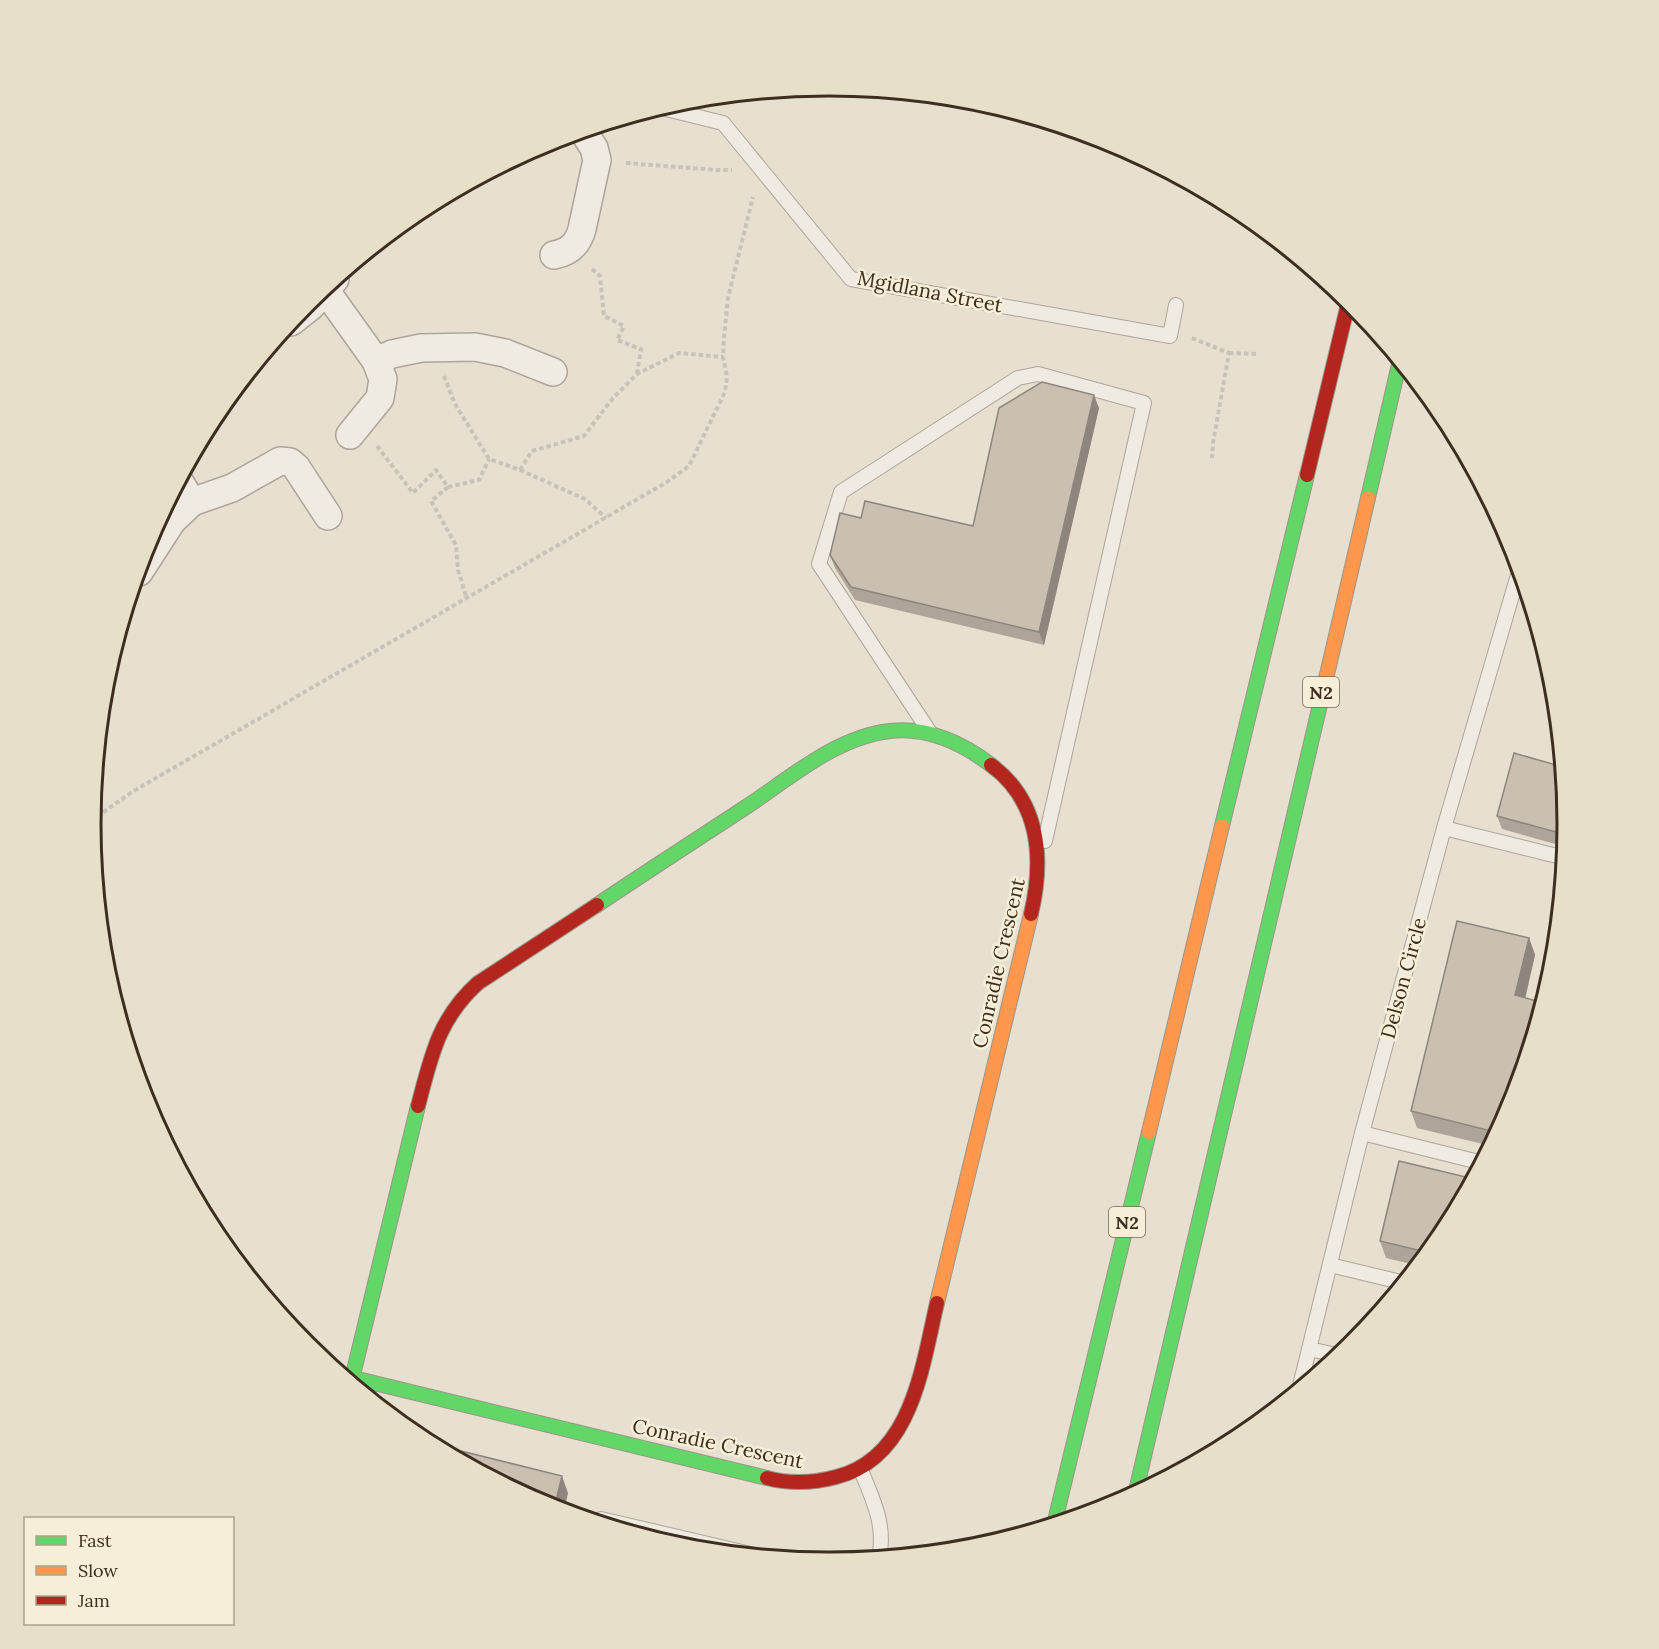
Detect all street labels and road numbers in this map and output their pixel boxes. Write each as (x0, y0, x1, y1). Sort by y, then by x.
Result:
street label: Mgidlana Street (855, 265, 1005, 317)
road number: N2 (1303, 677, 1339, 707)
street label: Conradie Crescent (966, 875, 1030, 1051)
street label: Delson Circle (1375, 914, 1431, 1041)
road number: N2 (1109, 1207, 1145, 1237)
street label: Conradie Crescent (630, 1413, 806, 1473)

